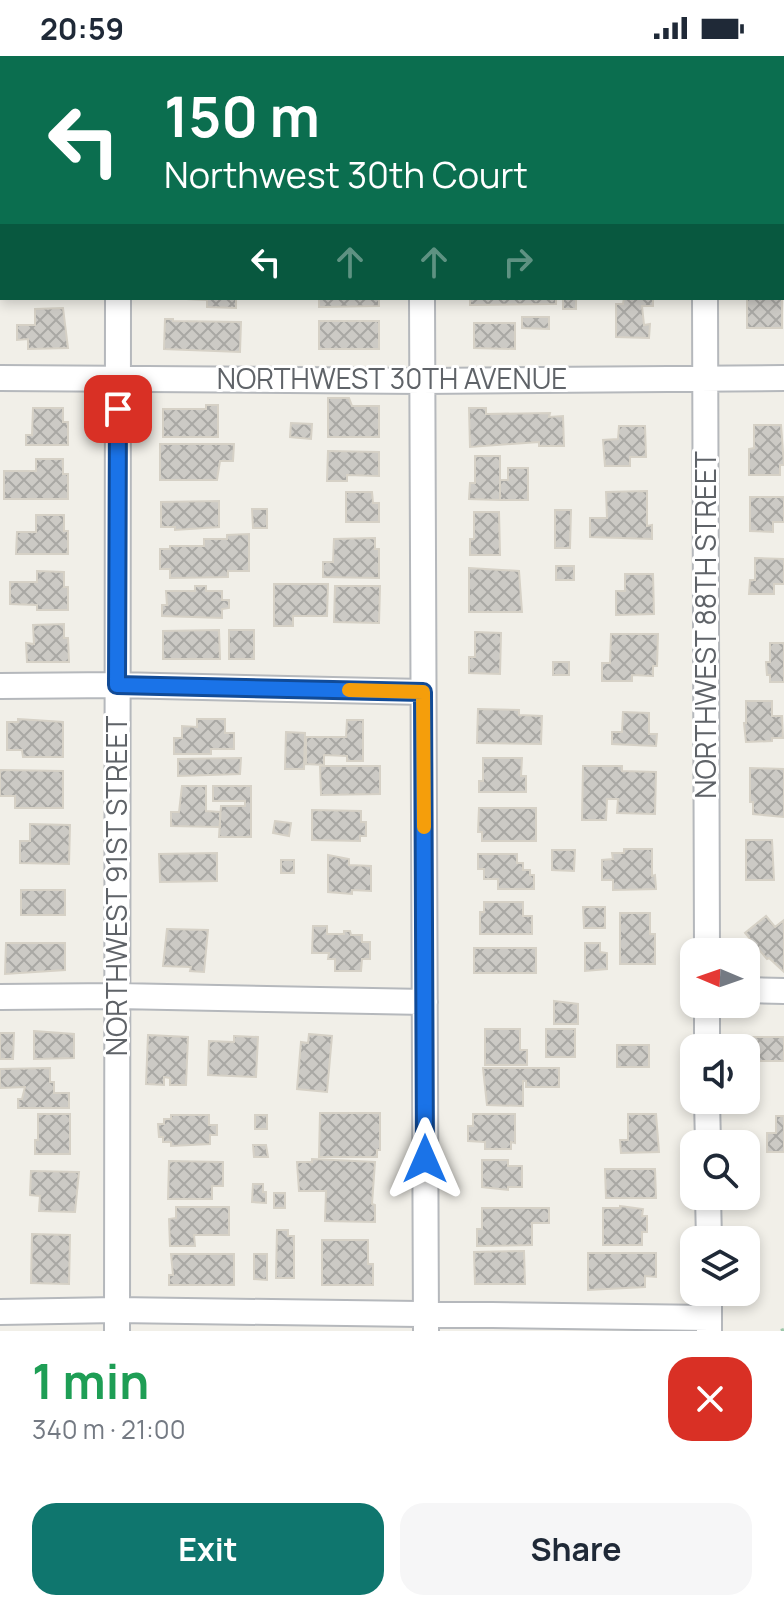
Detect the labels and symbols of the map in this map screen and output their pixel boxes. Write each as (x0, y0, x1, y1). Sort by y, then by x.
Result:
street label: NORTHWEST 30TH AVENUE (217, 359, 567, 397)
pin (84, 375, 152, 443)
street label: NORTHWEST 88TH STREET (686, 451, 724, 799)
street label: NORTHWEST 91ST STREET (97, 716, 135, 1056)
north arrow (680, 938, 760, 1018)
position arrow (383, 1117, 467, 1201)

